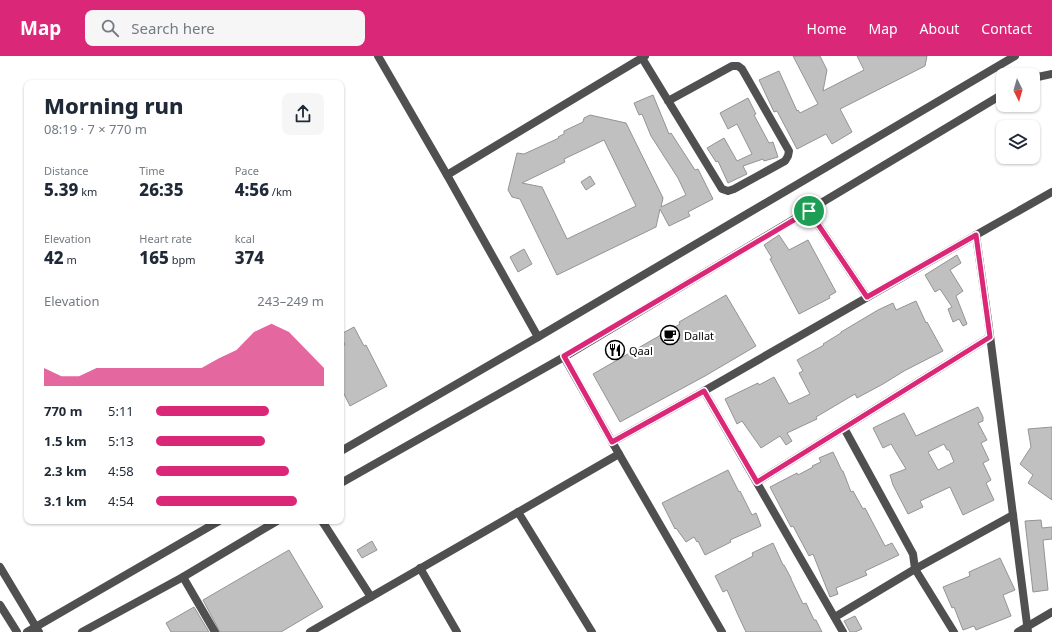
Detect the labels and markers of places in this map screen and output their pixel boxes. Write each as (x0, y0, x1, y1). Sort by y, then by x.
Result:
pin (792, 194, 826, 228)
cafe icon: Dallat (659, 324, 681, 346)
place label: Dallat (684, 328, 714, 343)
restaurant icon: Qaal (604, 339, 626, 361)
place label: Qaal (629, 343, 653, 358)

